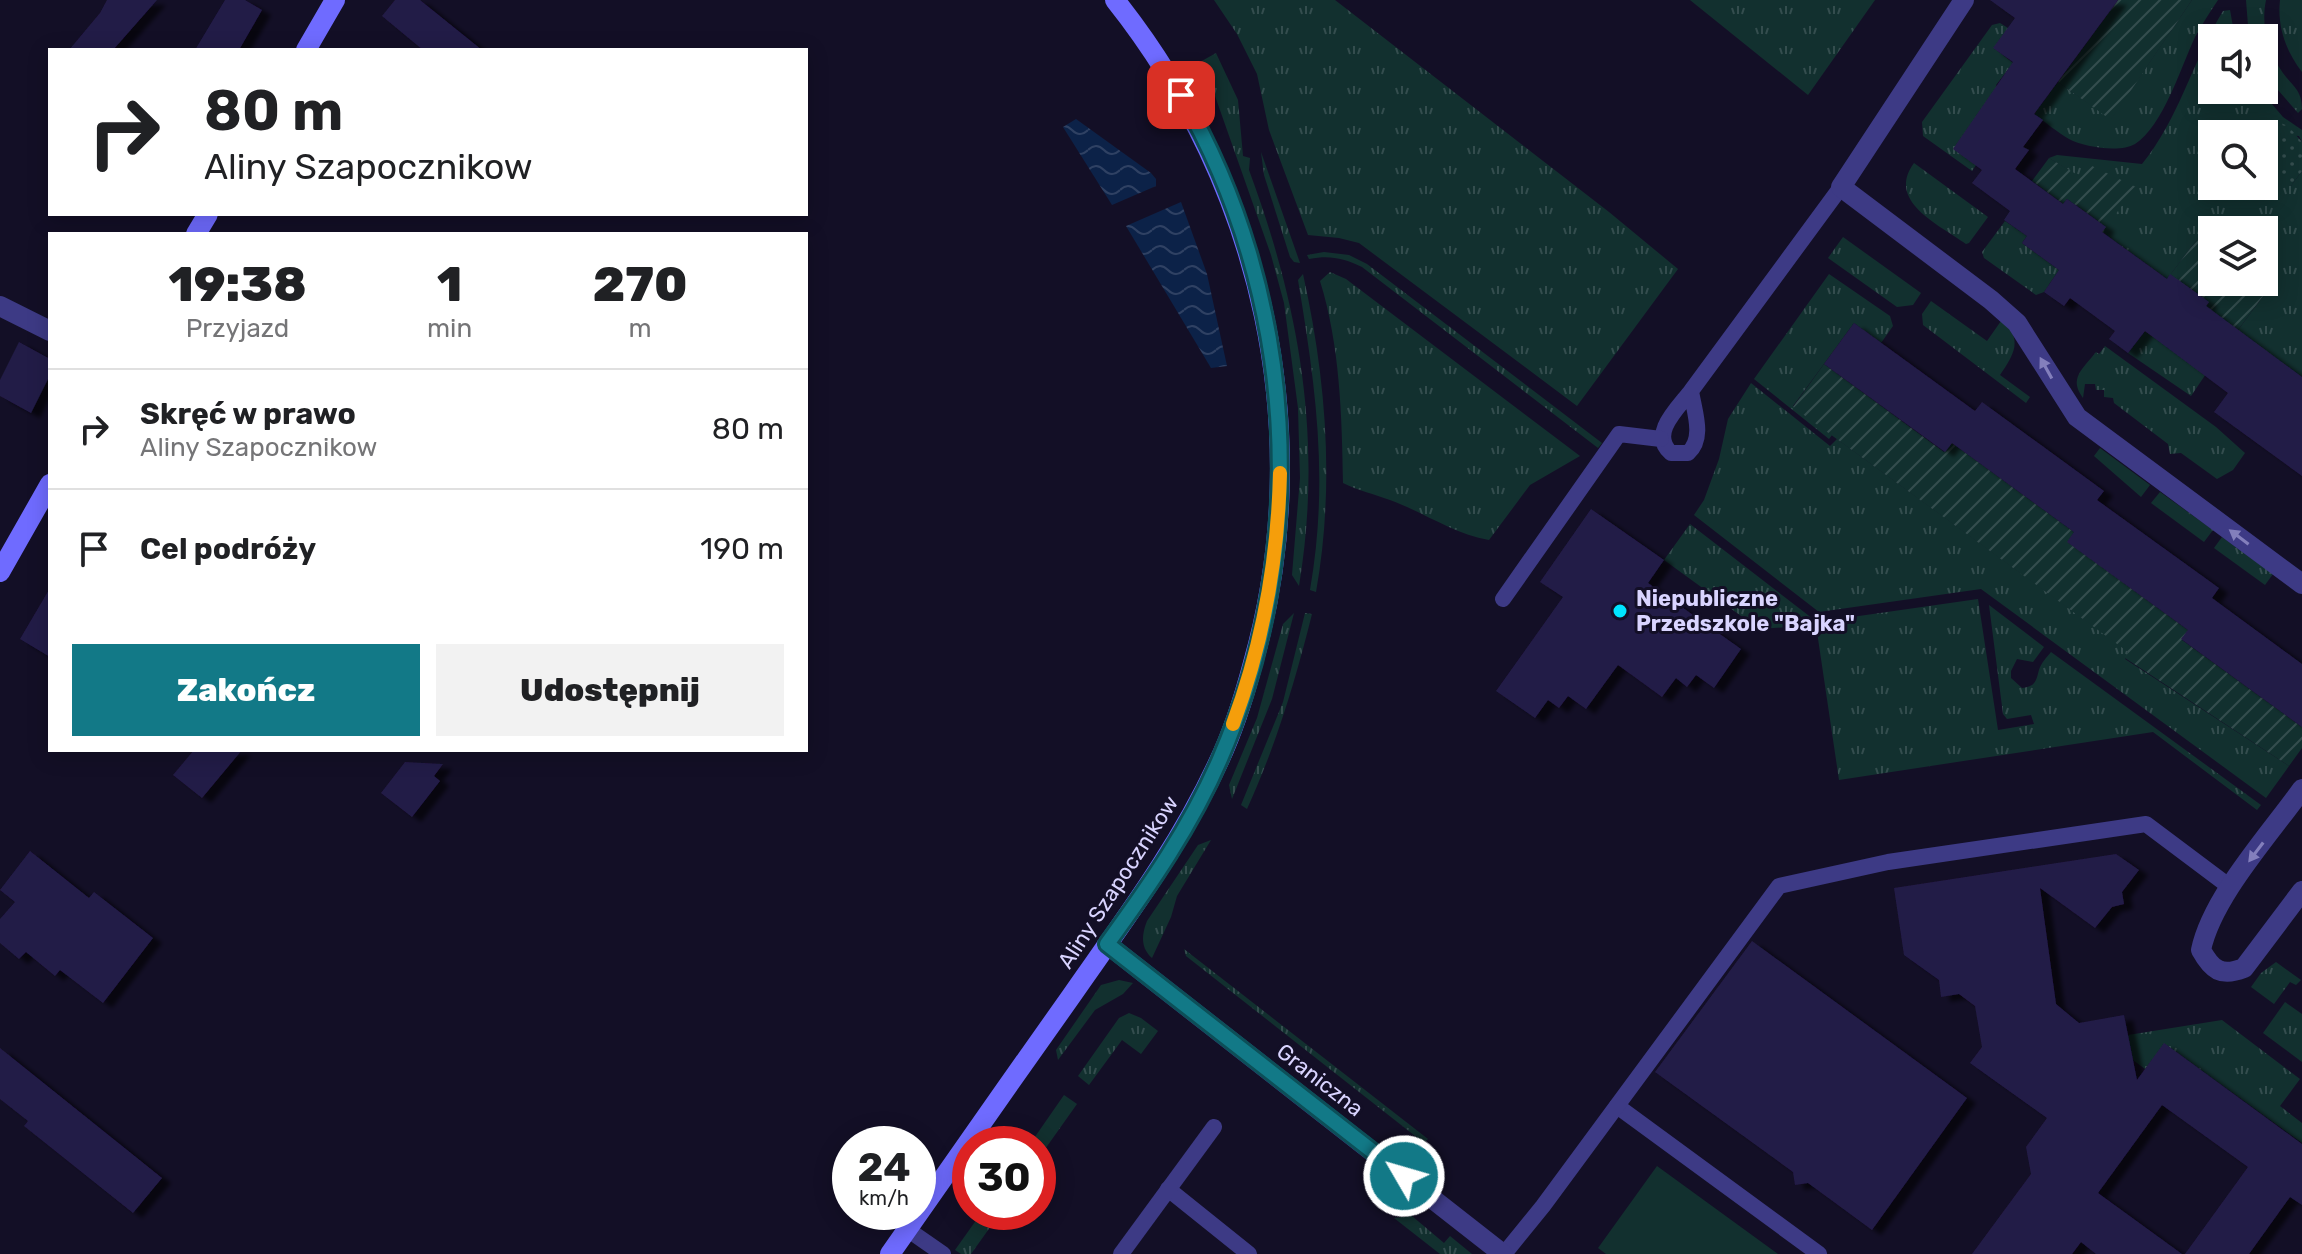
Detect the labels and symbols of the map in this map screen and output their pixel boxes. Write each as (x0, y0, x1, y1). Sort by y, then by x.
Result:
pin (1147, 61, 1215, 129)
one-way arrow (2039, 357, 2053, 379)
one-way arrow (2229, 530, 2250, 545)
place label: Niepubliczne Przedszkole "Bajka" (1636, 585, 1855, 637)
marker: Niepubliczne Przedszkole "Bajka" (1611, 602, 1629, 620)
street label: Aliny Szapocznikow (1052, 790, 1184, 974)
one-way arrow (2248, 841, 2264, 863)
street label: Graniczna (1271, 1038, 1369, 1122)
speed limit sign: 30 (952, 1126, 1056, 1230)
position arrow (1362, 1134, 1446, 1218)

